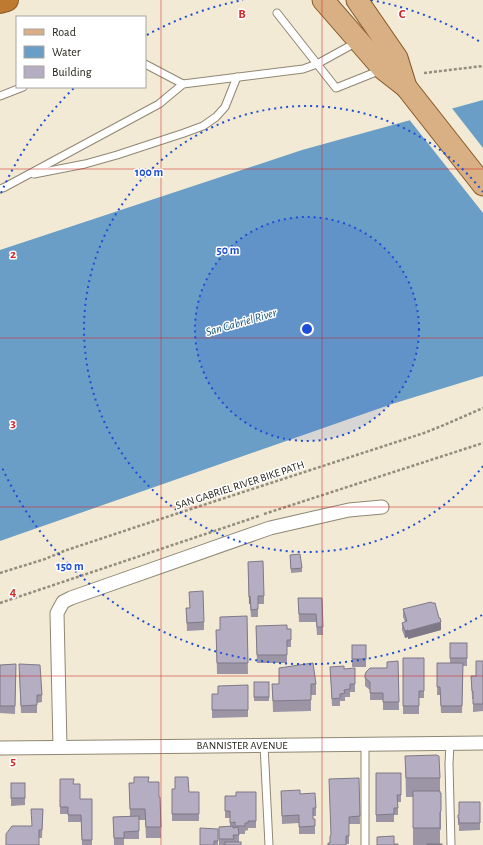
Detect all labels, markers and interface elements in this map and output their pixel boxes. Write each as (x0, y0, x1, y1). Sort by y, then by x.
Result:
text: B (238, 8, 246, 21)
text: C (399, 8, 406, 21)
legend (16, 16, 146, 88)
text: Road (52, 26, 76, 38)
text: Water (52, 46, 81, 58)
text: Building (52, 66, 92, 78)
text: 100 m (135, 166, 163, 178)
text: 50 m (217, 244, 240, 256)
text: 2 (10, 248, 16, 261)
water label: San Gabriel River (204, 306, 279, 338)
centre of rings (300, 322, 314, 336)
text: 3 (10, 417, 16, 430)
street label: SAN GABRIEL RIVER BIKE PATH (174, 459, 306, 511)
text: 150 m (56, 560, 84, 572)
text: 4 (10, 586, 17, 599)
street label: BANNISTER AVENUE (196, 740, 288, 751)
text: 5 (10, 755, 16, 768)

